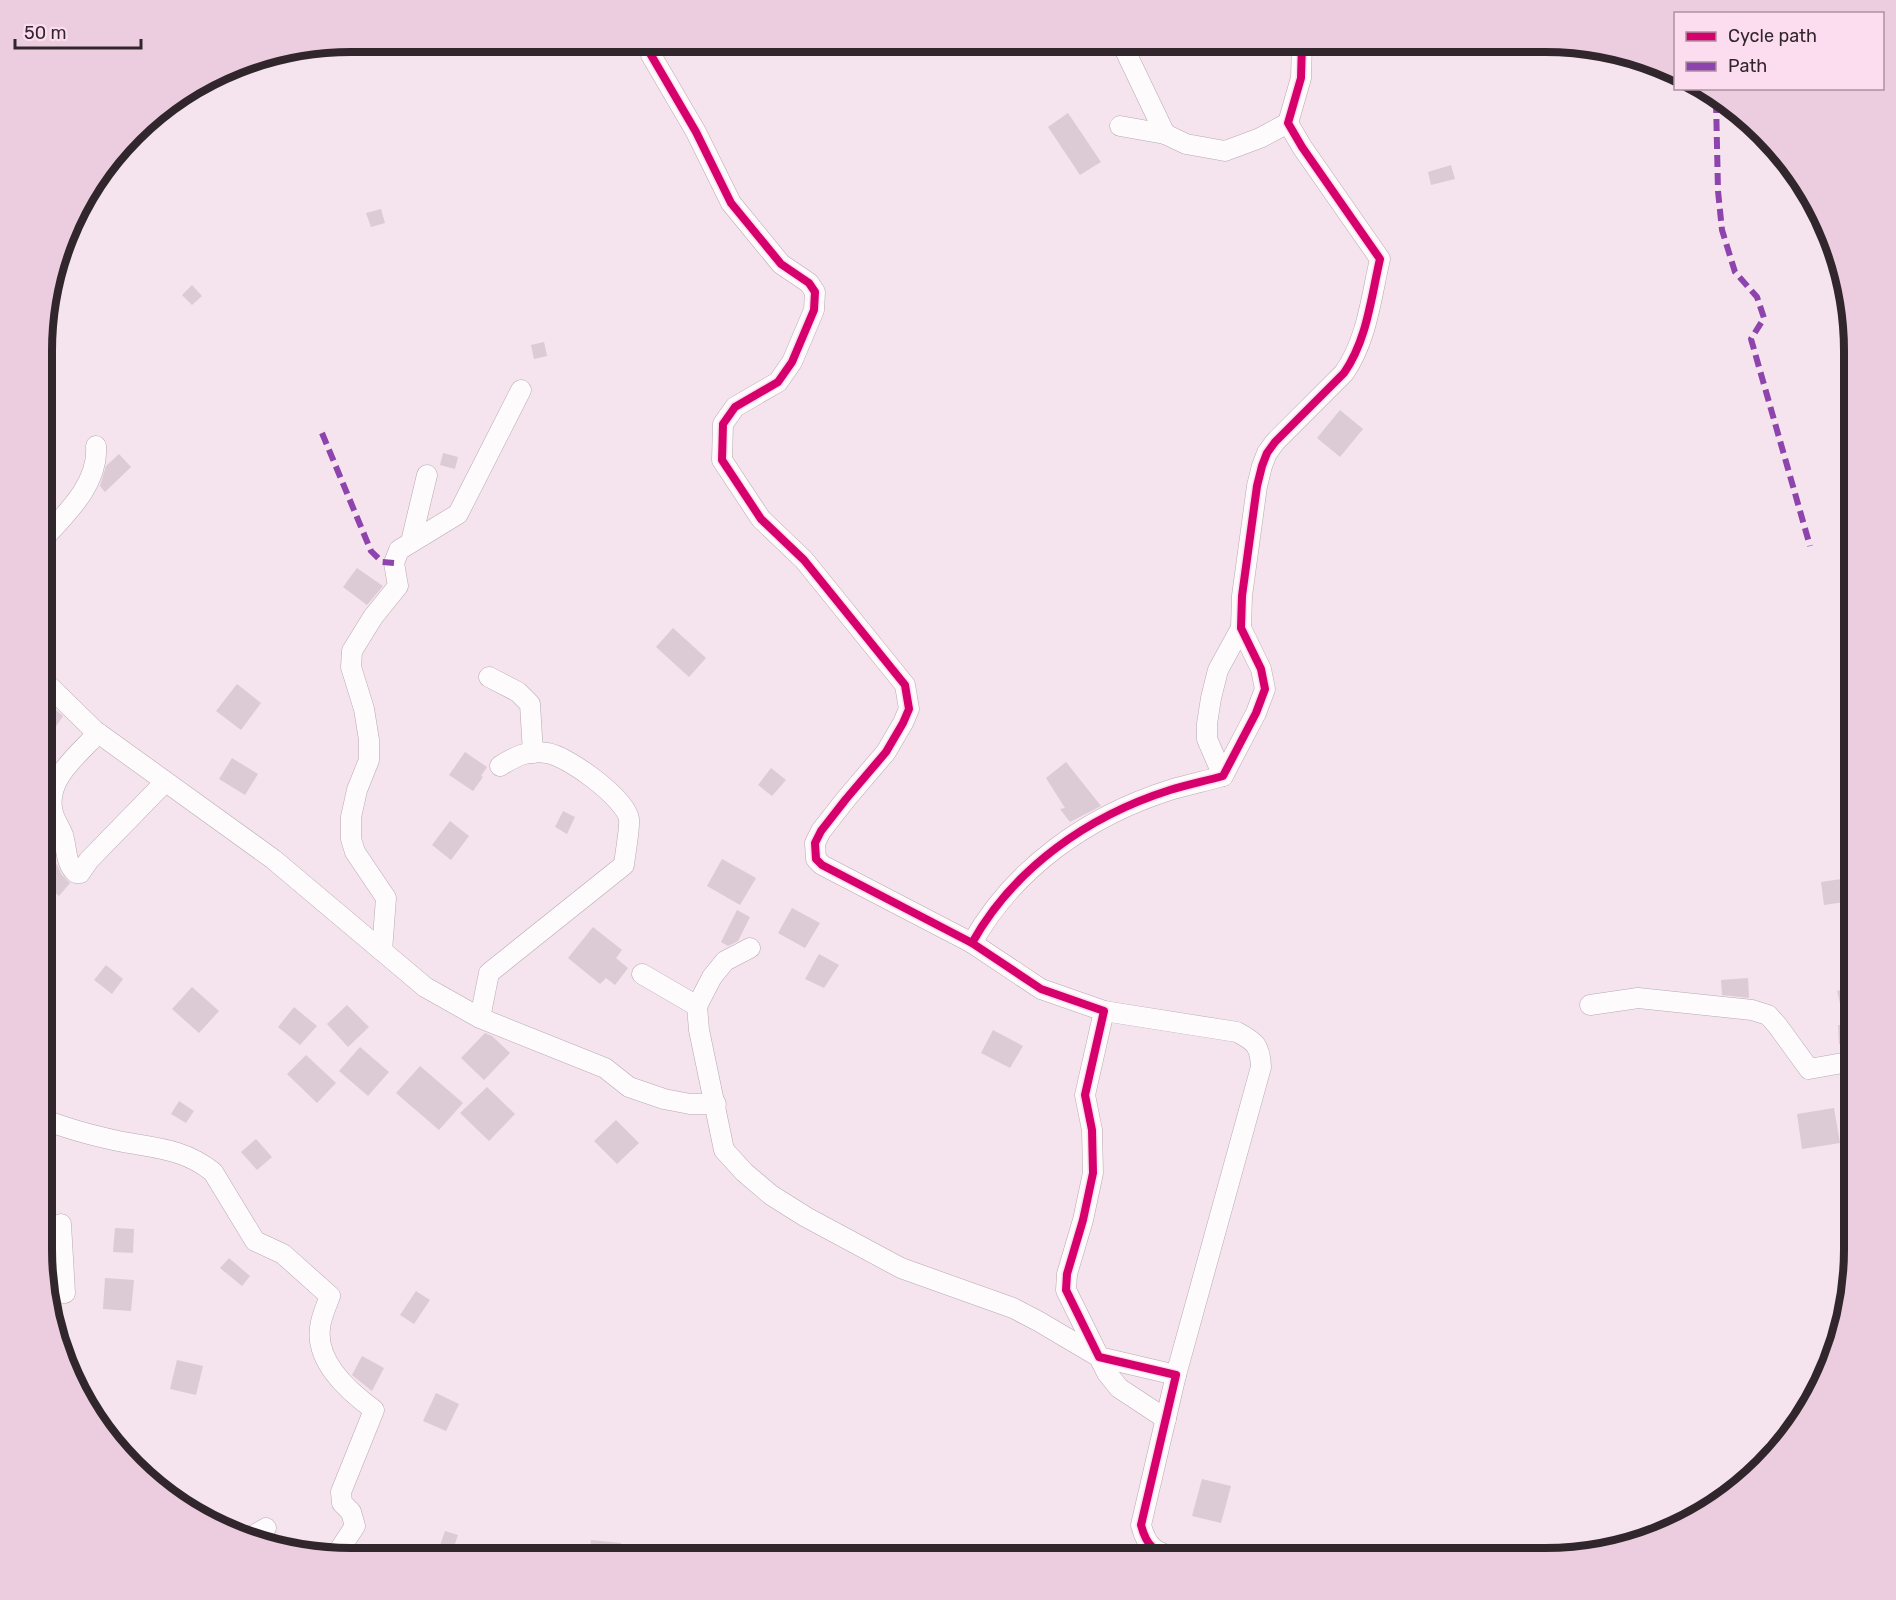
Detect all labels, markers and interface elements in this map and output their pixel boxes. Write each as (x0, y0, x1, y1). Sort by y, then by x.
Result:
scale bar (15, 12, 141, 50)
legend (1674, 12, 1884, 90)
text: 50 m (24, 22, 67, 44)
text: Cycle path (1728, 25, 1817, 47)
text: Path (1728, 55, 1767, 77)

